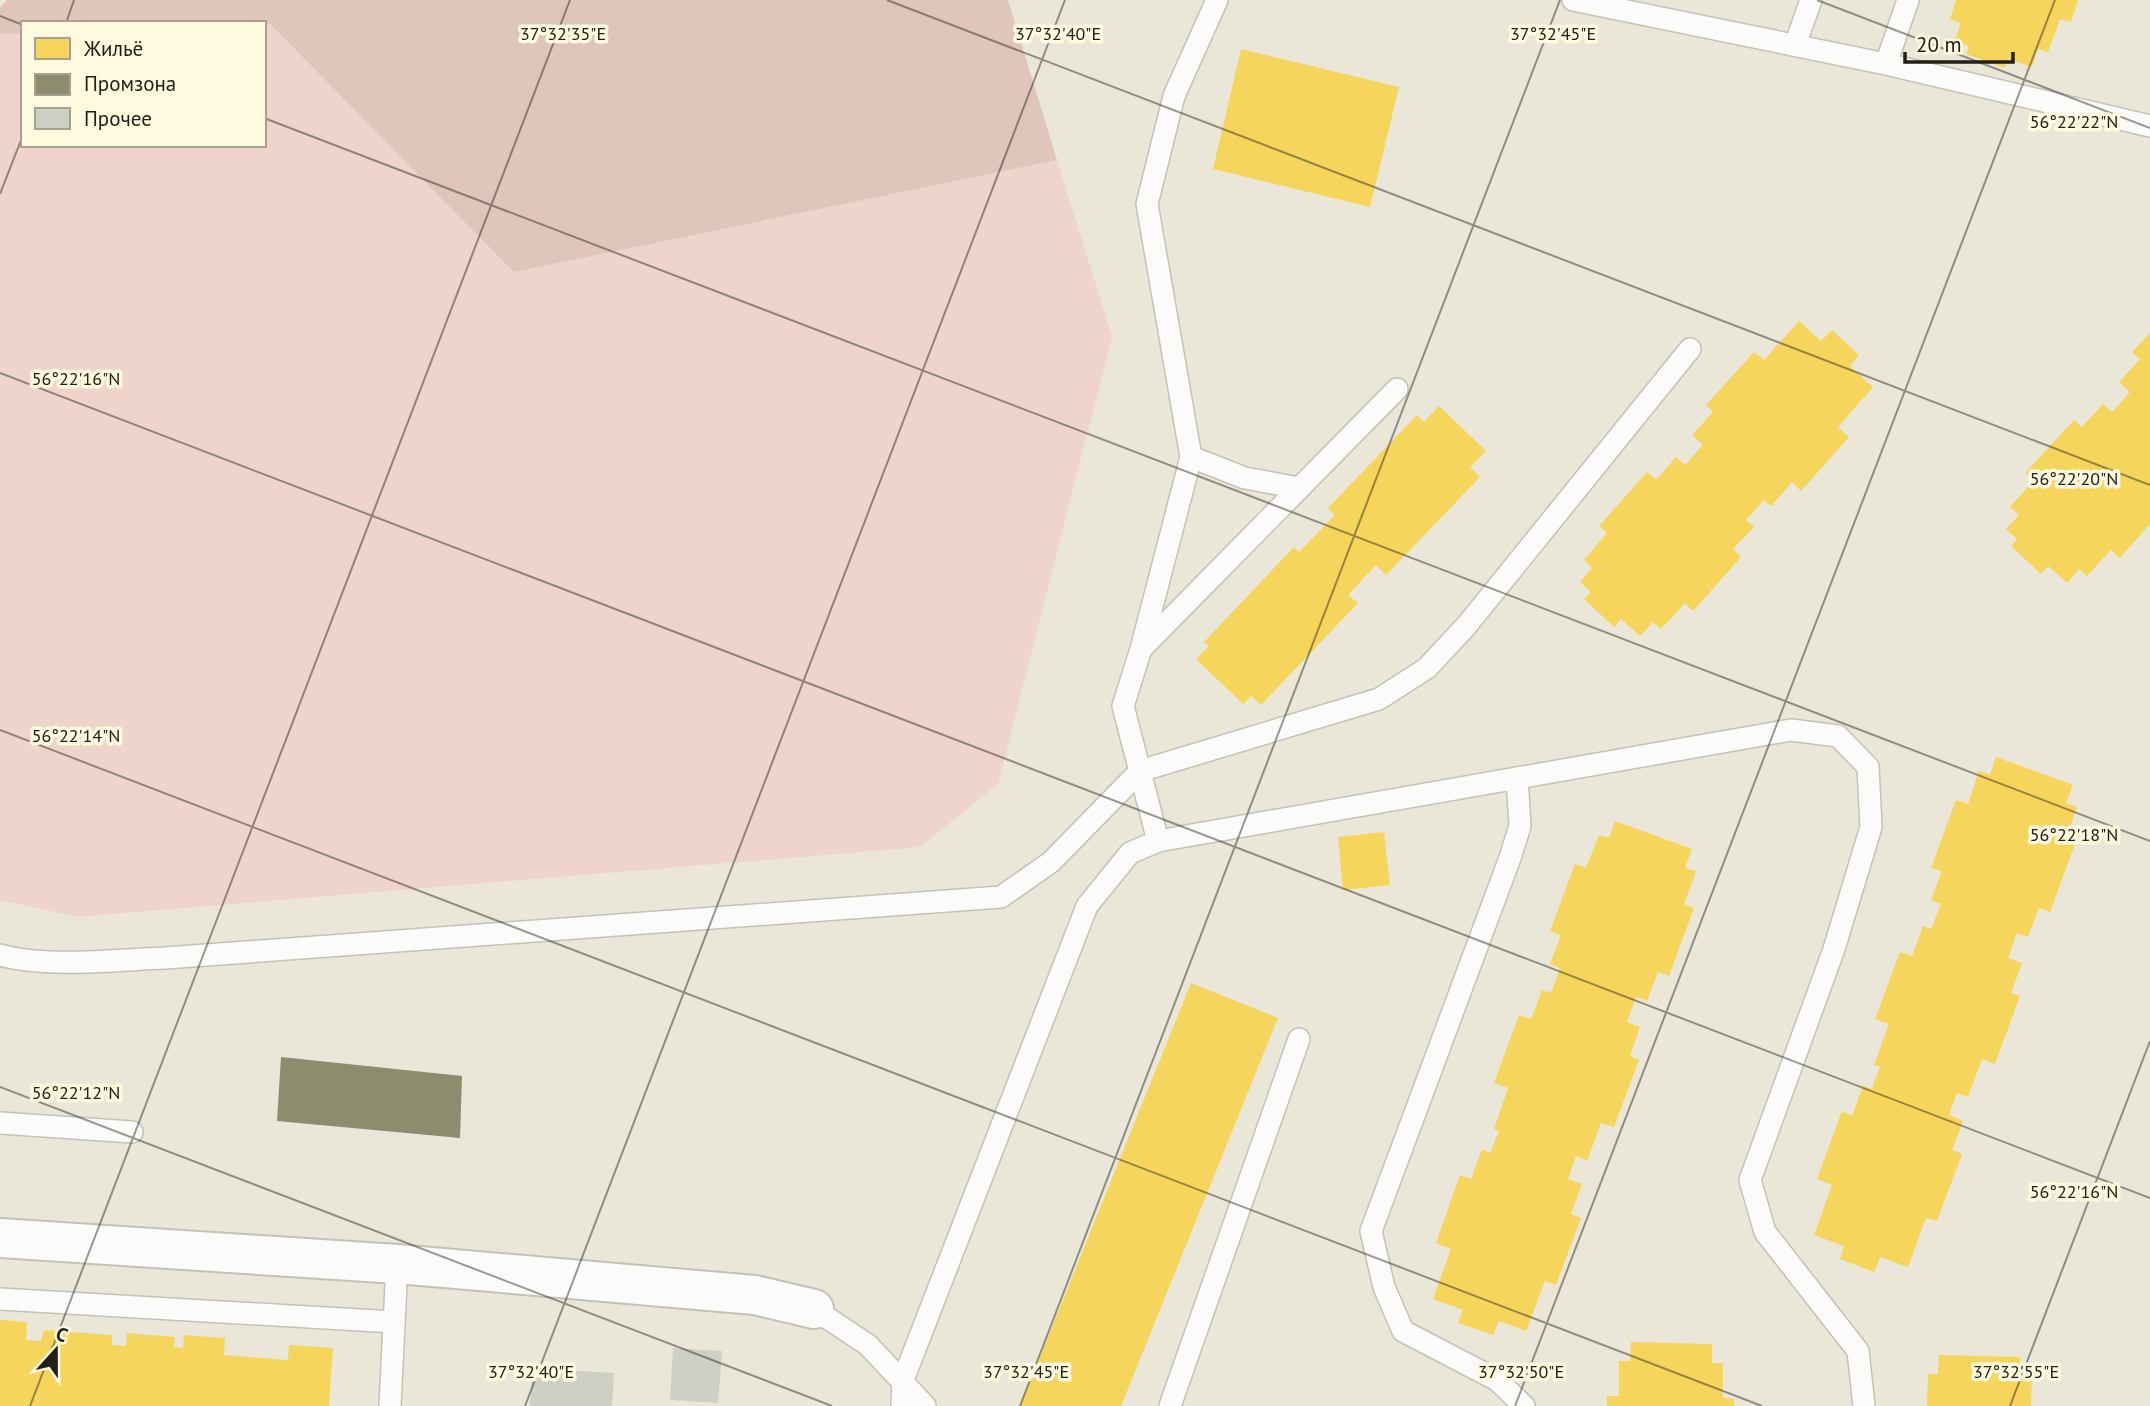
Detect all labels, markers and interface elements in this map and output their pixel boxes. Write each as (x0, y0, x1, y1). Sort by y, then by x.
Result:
legend (21, 21, 266, 147)
scale bar (1905, 21, 2014, 65)
text: 37°32'35"E (520, 22, 606, 45)
text: 37°32'40"E (1015, 22, 1101, 45)
text: 37°32'45"E (1510, 22, 1596, 45)
text: 20 m (1916, 31, 1962, 58)
text: Жильё (83, 35, 143, 62)
text: Промзона (84, 70, 176, 97)
text: Прочее (84, 105, 152, 132)
text: 56°22'22"N (2030, 110, 2118, 133)
text: 56°22'16"N (32, 367, 120, 390)
text: 56°22'20"N (2030, 467, 2118, 490)
text: 56°22'14"N (32, 724, 120, 747)
text: 56°22'18"N (2030, 823, 2118, 846)
text: 56°22'12"N (32, 1081, 120, 1104)
text: 56°22'16"N (2030, 1180, 2118, 1203)
north arrow (21, 1315, 91, 1385)
text: С (53, 1321, 72, 1347)
text: 37°32'40"E (488, 1360, 574, 1383)
text: 37°32'45"E (983, 1360, 1069, 1383)
text: 37°32'50"E (1478, 1360, 1564, 1383)
text: 37°32'55"E (1973, 1360, 2059, 1383)

